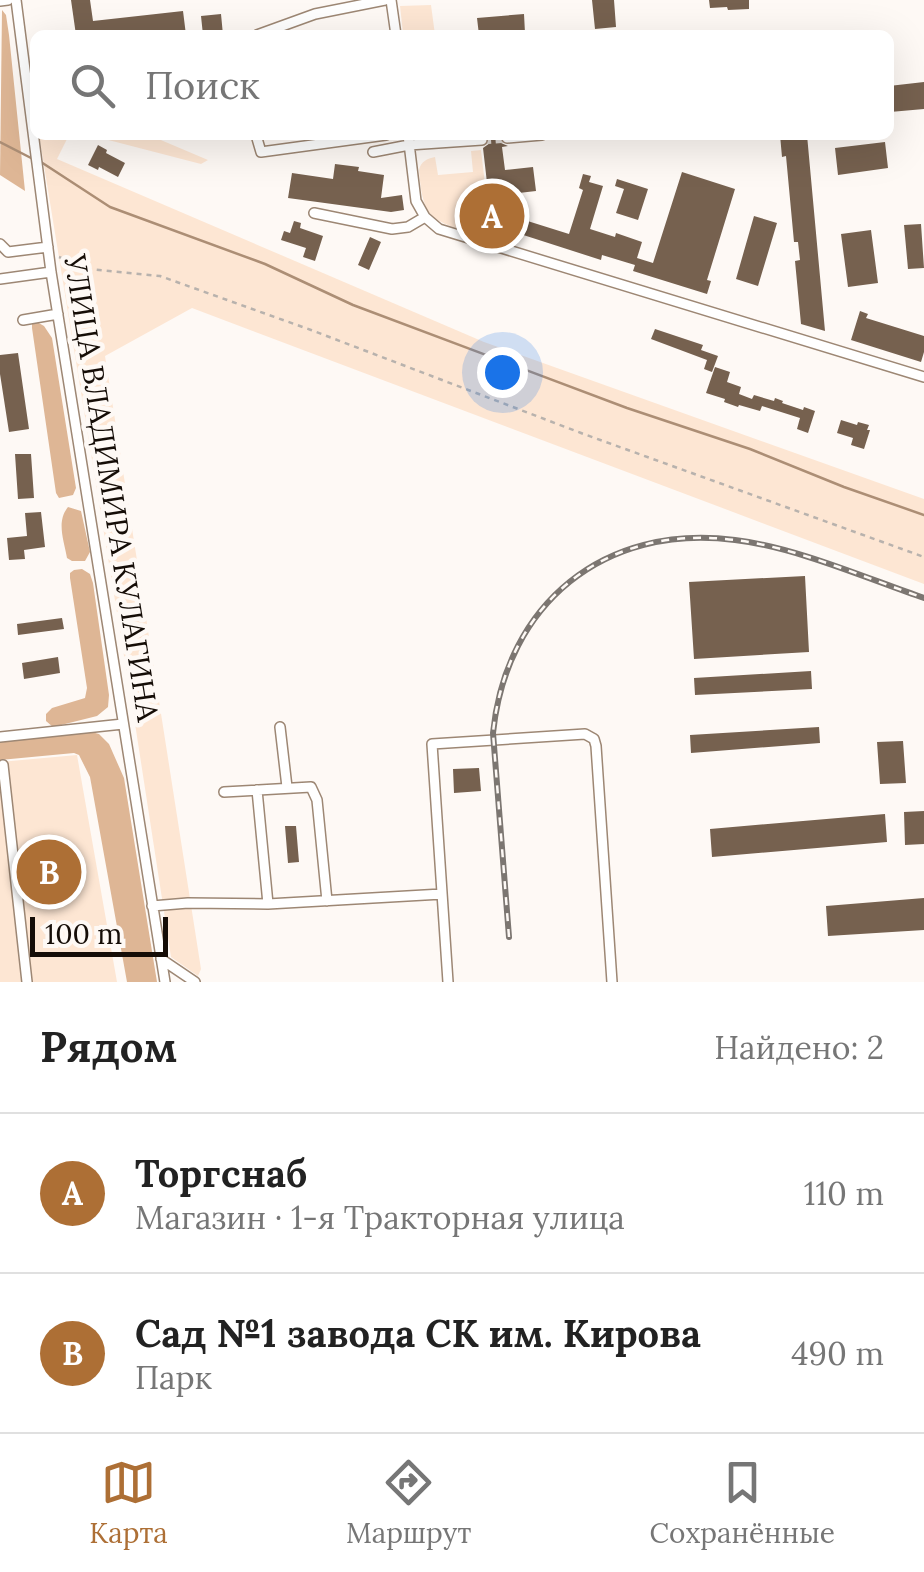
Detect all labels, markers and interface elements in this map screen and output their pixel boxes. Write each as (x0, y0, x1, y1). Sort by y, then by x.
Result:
search box (30, 30, 894, 140)
icon: search (65, 58, 120, 113)
text: Поиск (145, 61, 260, 109)
pin: A (460, 178, 524, 254)
street label: УЛИЦА ВЛАДИМИРА КУЛАГИНА (56, 251, 168, 725)
your location (477, 347, 528, 398)
pin: B (17, 834, 82, 910)
scale bar (30, 912, 168, 956)
text: 100 m (45, 916, 122, 952)
text: Рядом (40, 1020, 177, 1074)
text: Найдено: 2 (714, 1027, 884, 1068)
text: Торгснаб (135, 1149, 307, 1197)
text: A (62, 1173, 83, 1214)
text: 110 m (804, 1173, 884, 1214)
text: Магазин · 1-я Тракторная улица (135, 1197, 625, 1238)
text: Сад №1 завода СК им. Кирова (135, 1309, 701, 1357)
text: B (62, 1333, 83, 1374)
text: 490 m (791, 1333, 884, 1374)
text: Парк (135, 1357, 212, 1398)
tab: Карта (89, 1455, 168, 1551)
tab: Маршрут (346, 1455, 471, 1551)
tab: Сохранённые (650, 1455, 835, 1551)

